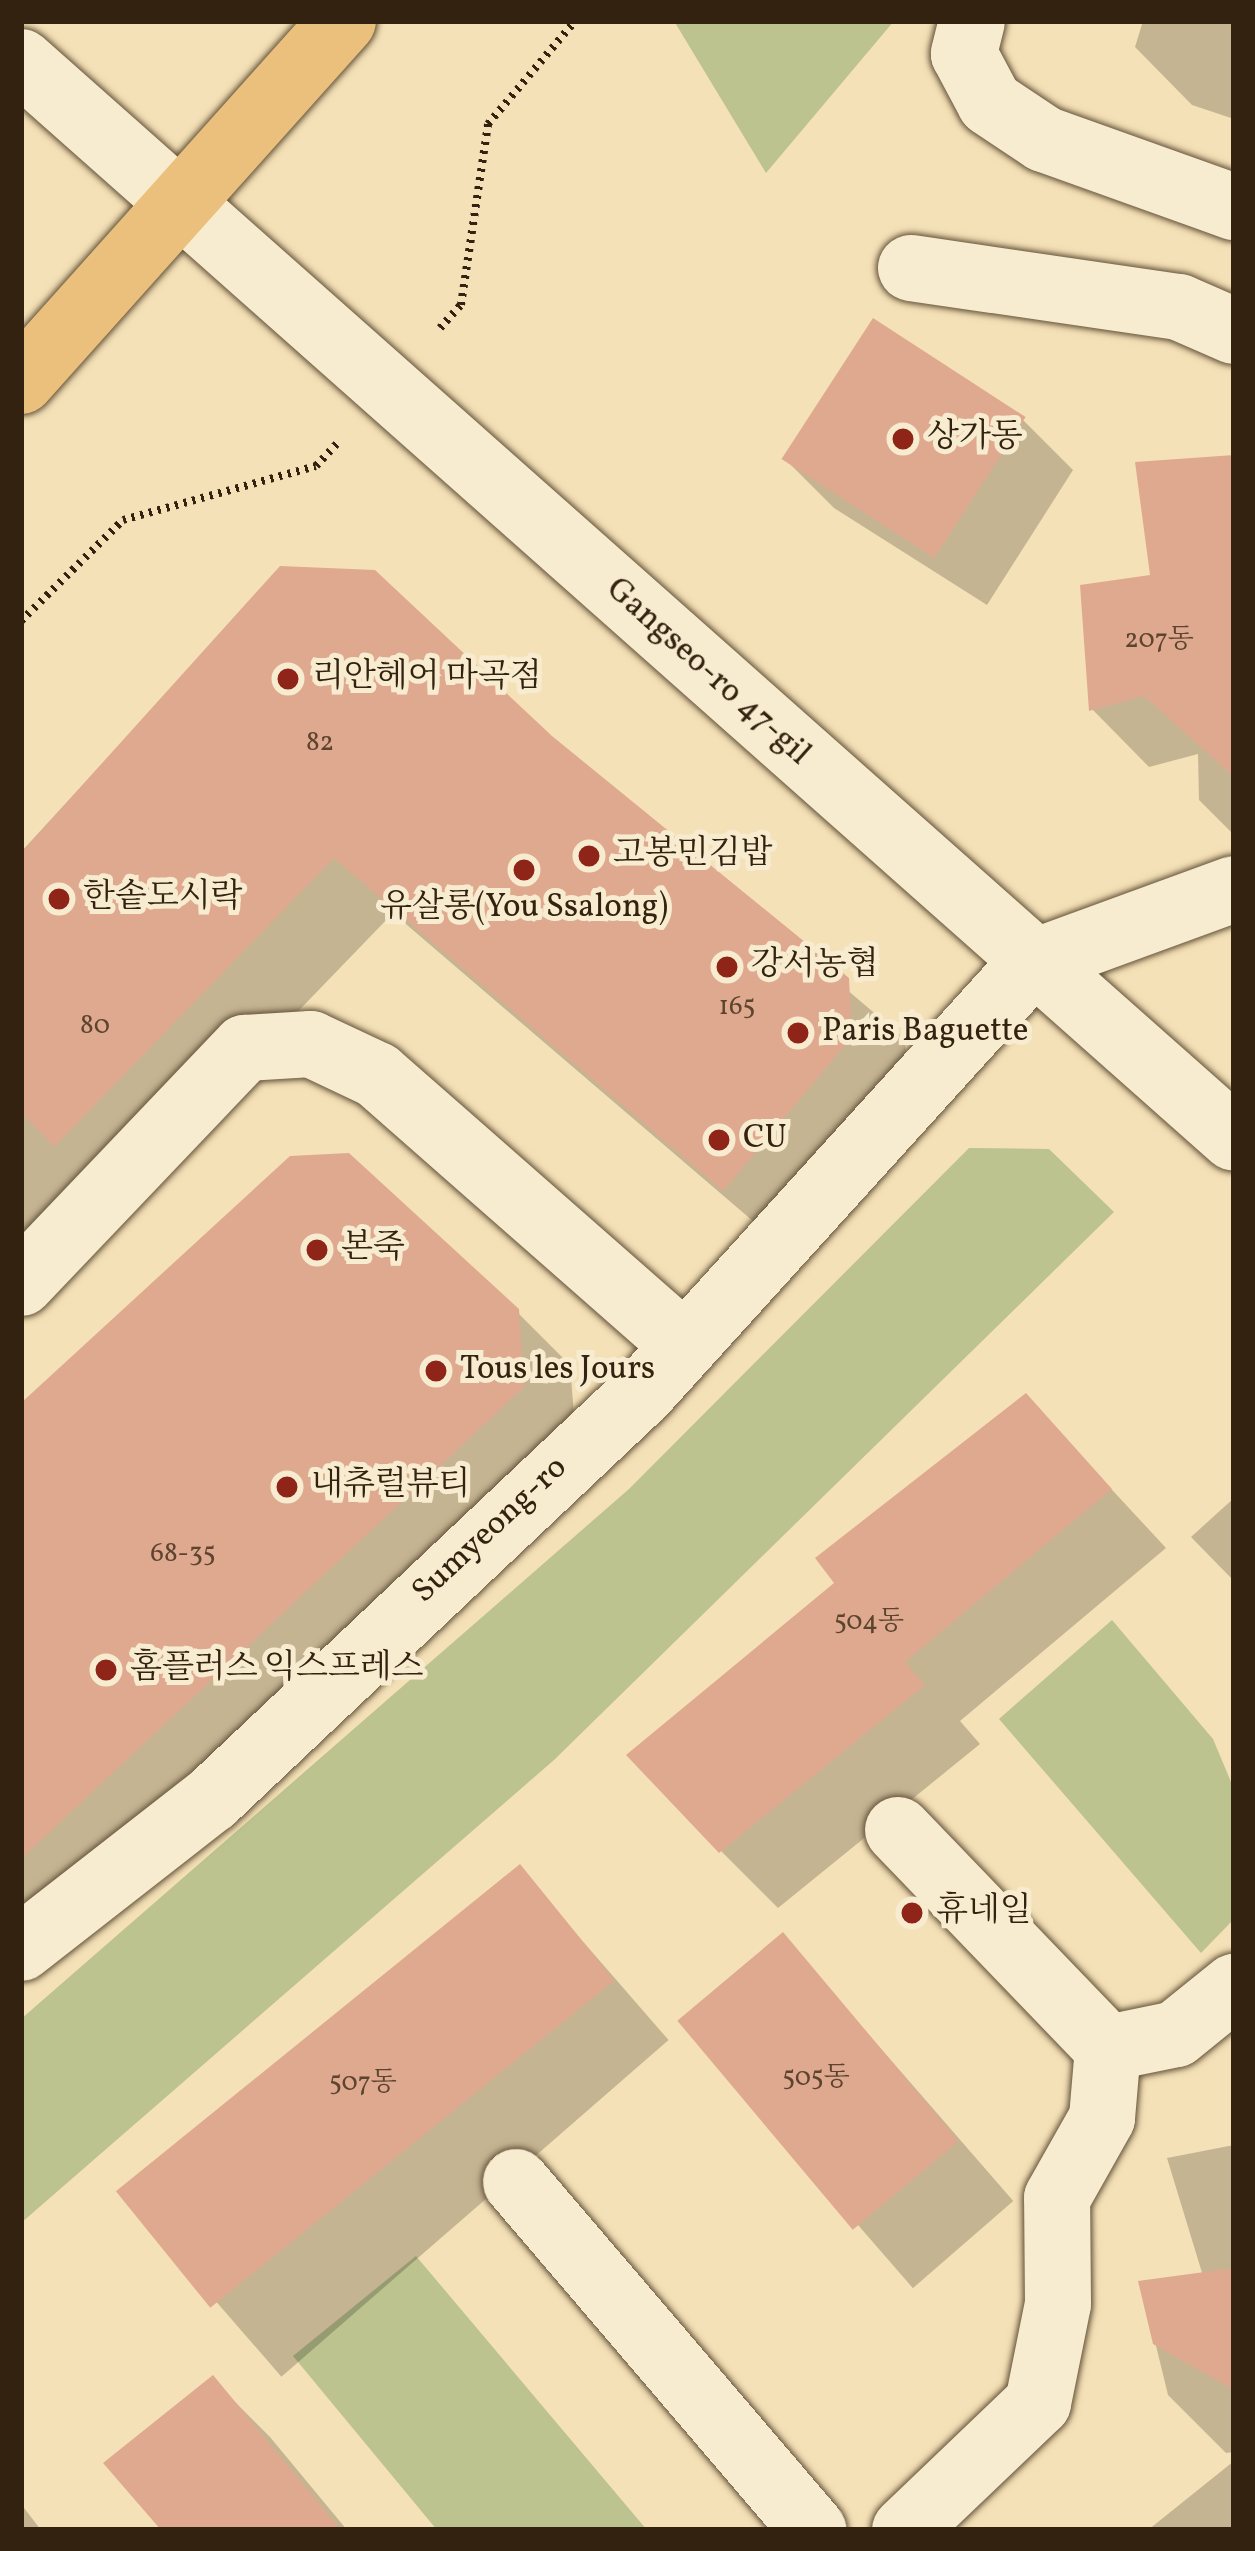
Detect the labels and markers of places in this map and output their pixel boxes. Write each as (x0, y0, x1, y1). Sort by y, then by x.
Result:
place label: 상가동 (927, 419, 1023, 459)
marker: 상가동 (890, 426, 916, 452)
place label: 리안헤어 마곡점 (312, 659, 542, 699)
marker: 리안헤어 마곡점 (275, 666, 301, 692)
place label: 고봉민김밥 (613, 836, 772, 876)
marker: 고봉민김밥 (576, 843, 602, 869)
marker: 유살롱(You Ssalong) (511, 857, 537, 883)
place label: 한솥도시락 (83, 879, 242, 919)
marker: 한솥도시락 (46, 886, 72, 912)
place label: 유살롱(You Ssalong) (380, 889, 668, 929)
place label: 강서농협 (751, 947, 879, 987)
marker: 강서농협 (714, 954, 740, 980)
place label: Paris Baguette (822, 1013, 1028, 1053)
marker: Paris Baguette (785, 1020, 811, 1046)
place label: CU (743, 1120, 787, 1160)
marker: CU (706, 1127, 732, 1153)
place label: 본죽 (341, 1230, 405, 1270)
marker: 본죽 (304, 1237, 330, 1263)
place label: Tous les Jours (460, 1351, 655, 1391)
marker: Tous les Jours (423, 1358, 449, 1384)
place label: 내츄럴뷰티 (311, 1467, 470, 1507)
marker: 내츄럴뷰티 (274, 1474, 300, 1500)
place label: 홈플러스 익스프레스 (130, 1650, 424, 1690)
marker: 홈플러스 익스프레스 (93, 1657, 119, 1683)
place label: 휴네일 (936, 1893, 1032, 1933)
marker: 휴네일 (899, 1900, 925, 1926)

